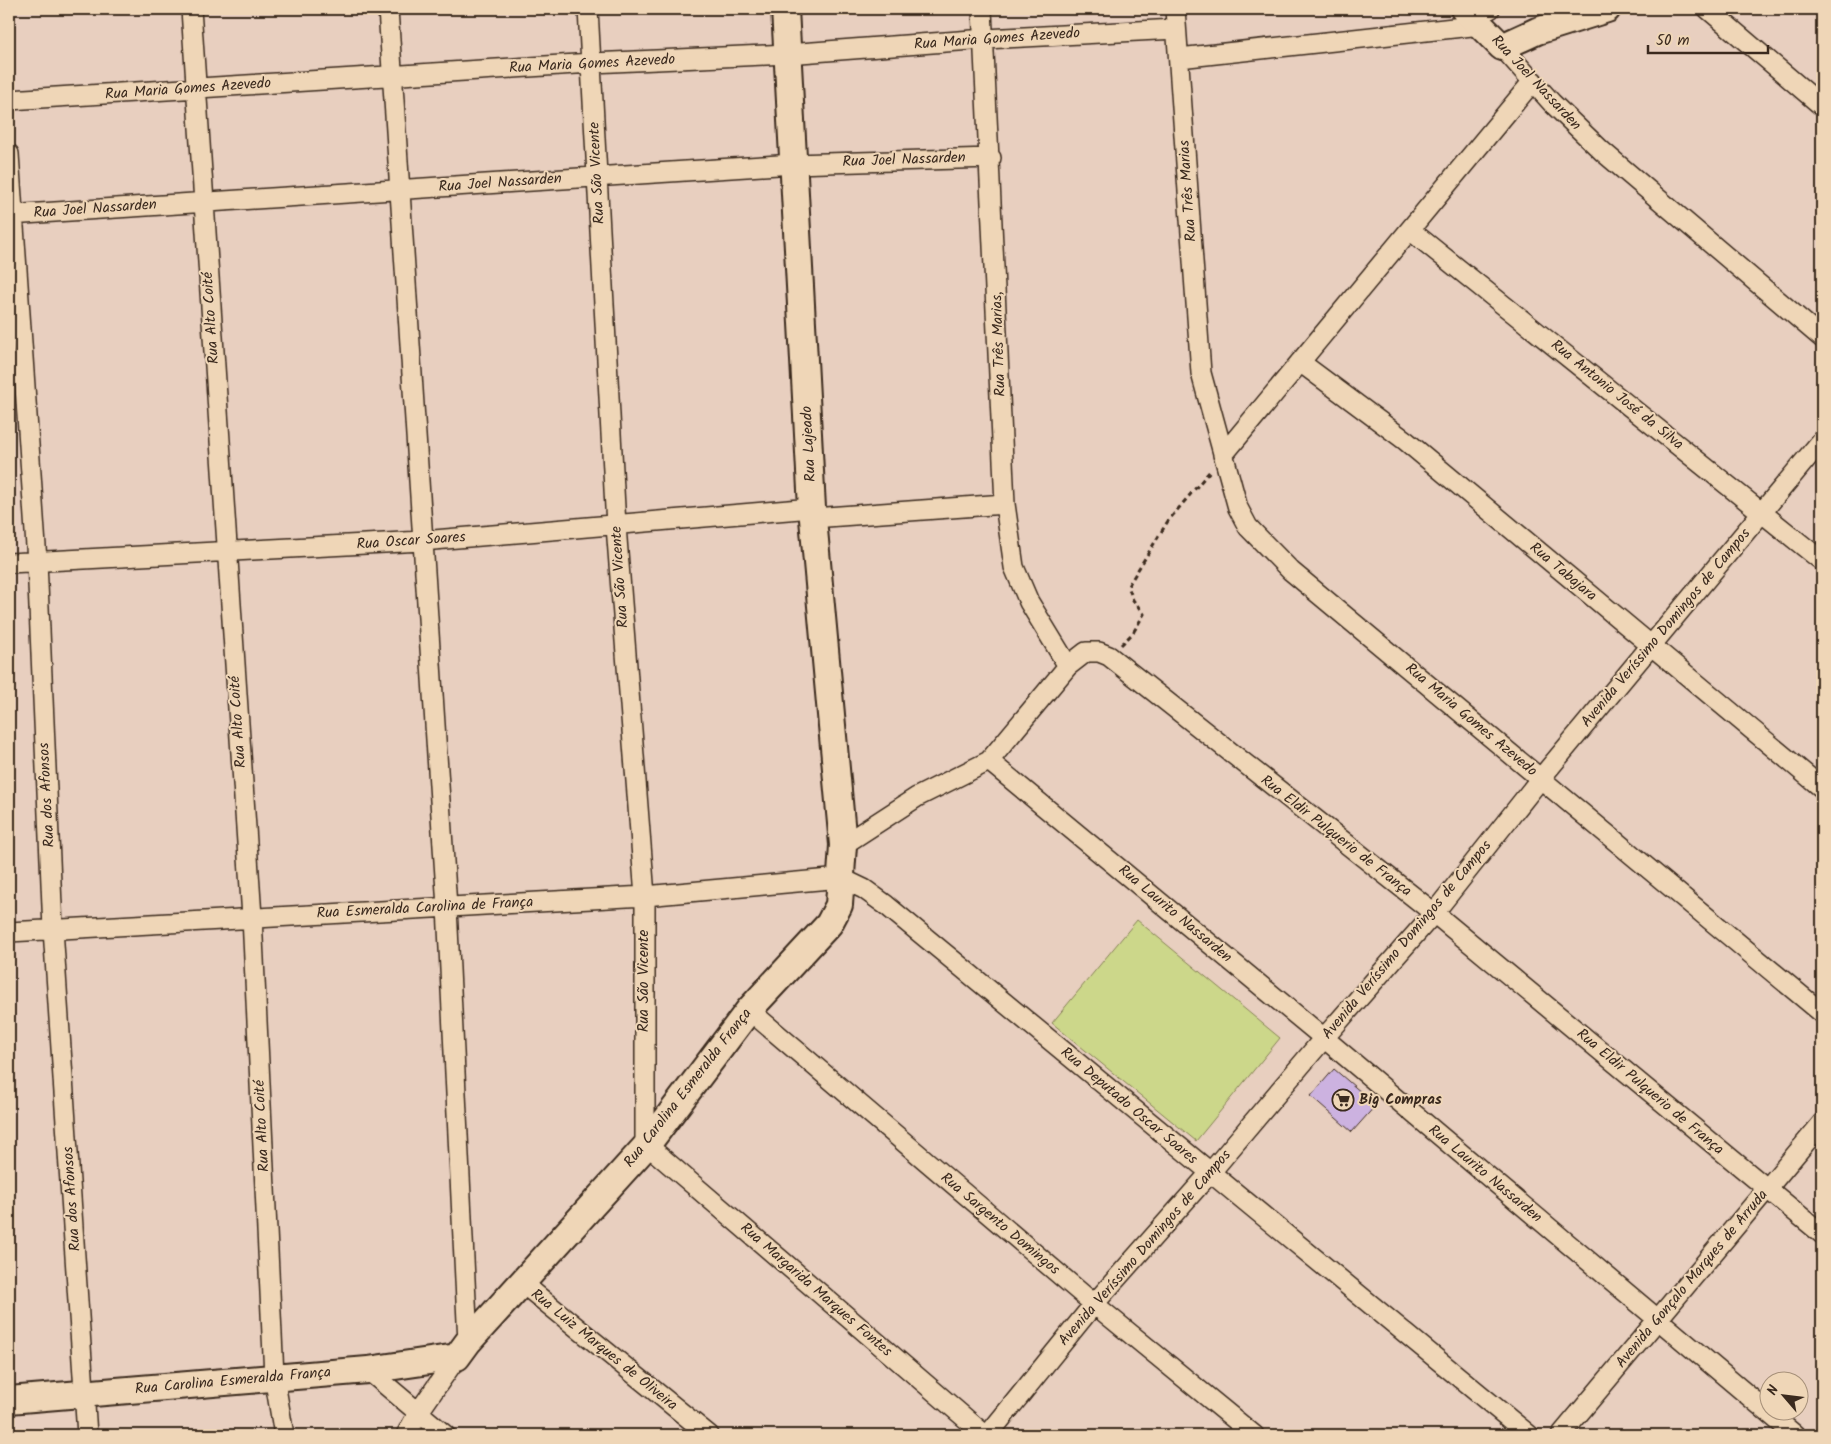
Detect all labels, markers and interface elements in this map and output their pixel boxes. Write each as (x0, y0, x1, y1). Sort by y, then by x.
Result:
street label: Rua Maria Gomes Azevedo (913, 21, 1081, 57)
scale bar (1648, 22, 1768, 54)
text: 50 m (1656, 29, 1690, 53)
street label: Rua Joel Nassarden (1485, 30, 1587, 136)
street label: Rua Maria Gomes Azevedo (508, 48, 676, 80)
street label: Rua Maria Gomes Azevedo (104, 71, 272, 107)
street label: Rua São Vicente (582, 121, 612, 225)
street label: Rua Três Marias (1172, 139, 1204, 243)
street label: Rua Joel Nassarden (842, 146, 966, 174)
street label: Rua Joel Nassarden (438, 167, 562, 199)
street label: Rua Joel Nassarden (33, 193, 157, 225)
street label: Rua Alto Coité (196, 270, 226, 365)
street label: Rua Três Marias, (985, 291, 1013, 397)
street label: Rua Antonio José da Silva (1545, 334, 1689, 456)
street label: Rua Lajeado (795, 405, 823, 483)
street label: Avenida Veríssimo Domingos de Campos (1575, 523, 1757, 733)
street label: Rua Oscar Soares (356, 525, 467, 557)
street label: Rua São Vicente (604, 525, 636, 629)
street label: Rua Tabajara (1524, 537, 1602, 607)
street label: Rua Maria Gomes Azevedo (1400, 657, 1543, 783)
street label: Rua Alto Coité (223, 674, 253, 769)
street label: Rua dos Afonsos (32, 741, 62, 848)
street label: Rua Eldir Pulquerio de França (1255, 769, 1417, 903)
street label: Avenida Veríssimo Domingos de Campos (1316, 835, 1498, 1045)
street label: Rua Laurito Nassarden (1113, 859, 1237, 969)
street label: Rua Esmeralda Carolina de França (316, 890, 534, 926)
street label: Rua São Vicente (632, 930, 656, 1032)
street label: Rua Carolina Esmeralda França (618, 1003, 758, 1173)
street label: Rua Eldir Pulquerio de França (1571, 1023, 1729, 1161)
street label: Rua Deputado Oscar Soares (1055, 1041, 1203, 1171)
street label: Rua Alto Coité (248, 1078, 276, 1173)
supermarket icon: Big Compras (1331, 1088, 1355, 1112)
place label: Big Compras (1359, 1088, 1442, 1112)
street label: Rua Laurito Nassarden (1423, 1119, 1547, 1229)
street label: Avenida Veríssimo Domingos de Campos (1053, 1144, 1238, 1352)
street label: Rua dos Afonsos (56, 1145, 88, 1252)
street label: Rua Sargento Domingos (935, 1167, 1066, 1282)
street label: Avenida Gonçalo Marques de Arruda (1610, 1184, 1774, 1374)
street label: Rua Margarida Marques Fontes (735, 1217, 898, 1363)
street label: Rua Luiz Marques de Oliveira (525, 1283, 683, 1417)
street label: Rua Carolina Esmeralda França (134, 1360, 332, 1402)
north arrow (1758, 1372, 1808, 1422)
text: N (1762, 1381, 1785, 1399)

